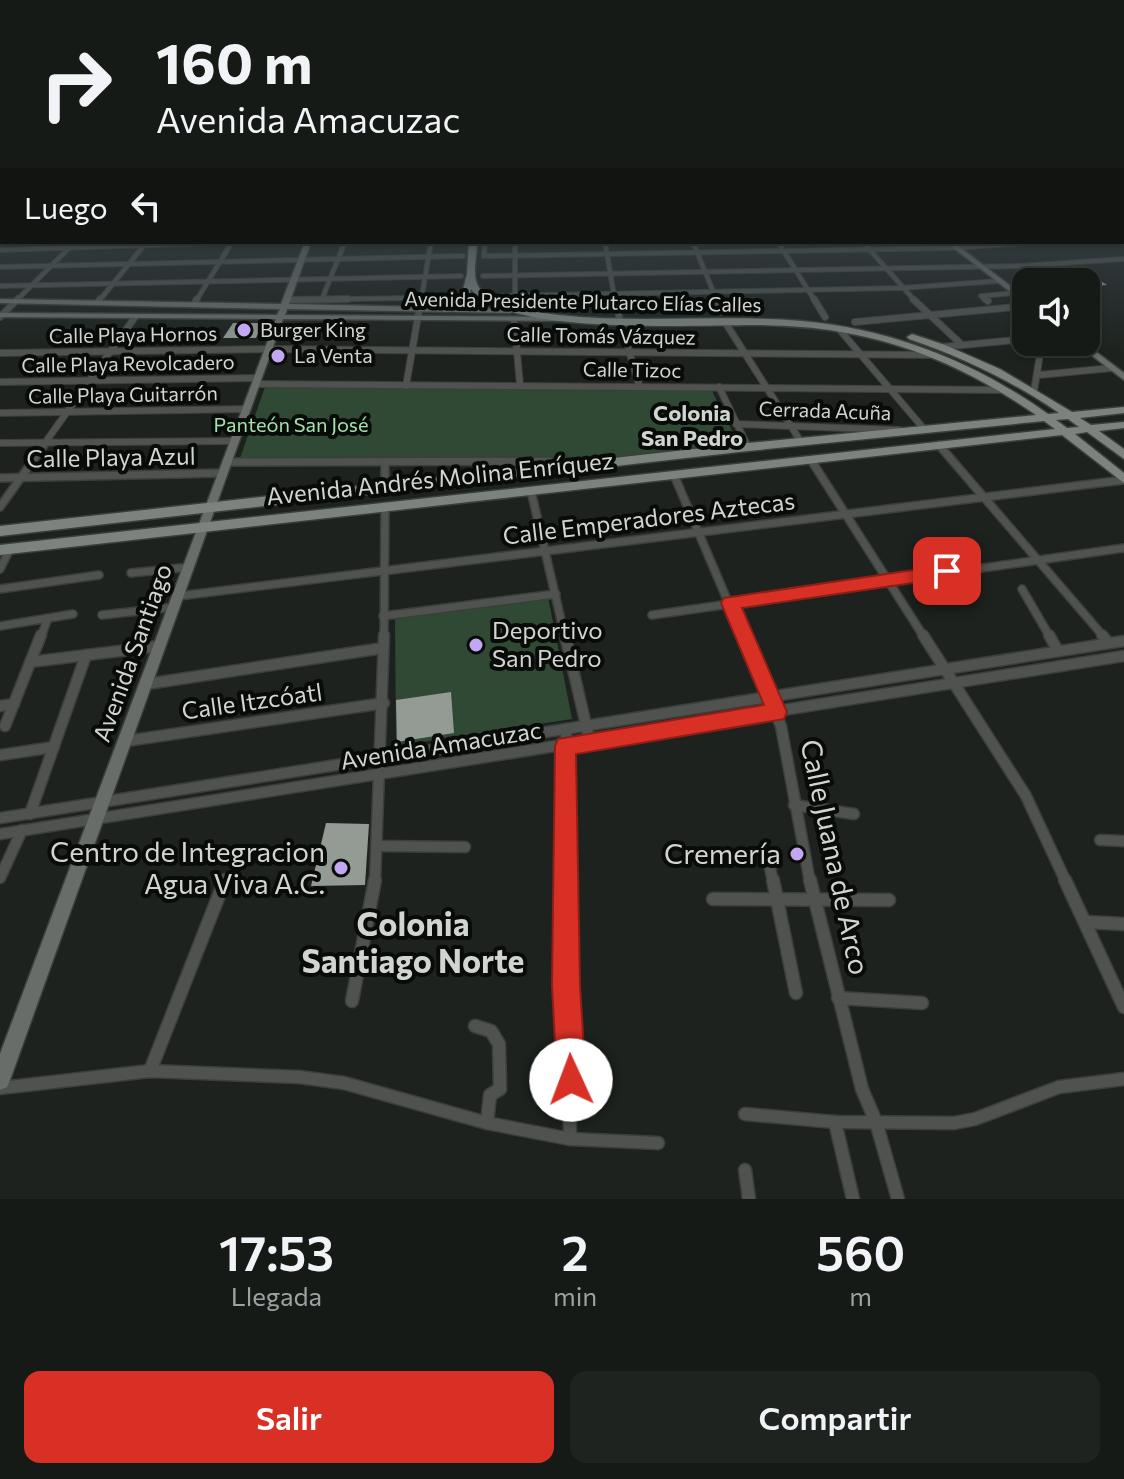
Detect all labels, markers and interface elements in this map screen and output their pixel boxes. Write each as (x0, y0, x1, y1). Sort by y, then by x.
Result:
text: 160 m (156, 27, 313, 96)
icon: right (24, 32, 128, 136)
text: Avenida Amacuzac (156, 96, 460, 140)
icon: left (124, 184, 168, 228)
text: Luego (24, 188, 108, 225)
map controls (1012, 268, 1100, 356)
button: sound (1012, 268, 1100, 356)
street label: Avenida Presidente Plutarco Elías Calles (404, 286, 762, 316)
place label: Burger King (260, 317, 366, 341)
street label: Calle Playa Hornos (49, 321, 217, 347)
marker: Burger King (235, 321, 253, 339)
street label: Calle Tomás Vázquez (506, 321, 696, 349)
place label: La Venta (294, 343, 373, 367)
marker: La Venta (269, 347, 287, 365)
street label: Calle Playa Revolcadero (21, 349, 235, 377)
street label: Calle Tizoc (583, 356, 681, 382)
street label: Calle Playa Guitarrón (28, 380, 218, 408)
street label: Cerrada Acuña (758, 396, 892, 424)
district label: Colonia San Pedro (641, 399, 743, 451)
park label: Panteón San José (213, 412, 369, 436)
street label: Calle Playa Azul (26, 441, 196, 472)
street label: Avenida Andrés Molina Enríquez (265, 445, 615, 510)
street label: Calle Emperadores Aztecas (501, 485, 797, 550)
pin (913, 537, 981, 605)
icon: arrive (925, 549, 969, 593)
street label: Avenida Santiago (86, 560, 177, 745)
place label: Deportivo San Pedro (492, 615, 603, 672)
marker: Deportivo San Pedro (467, 636, 485, 654)
street label: Calle Itzcóatl (180, 676, 324, 725)
street label: Avenida Amacuzac (338, 714, 543, 775)
street label: Calle Juana de Arco (794, 736, 878, 977)
place label: Centro de Integracion Agua Viva A.C. (50, 834, 325, 900)
place label: Cremería (664, 836, 781, 870)
marker: Cremería (788, 845, 806, 863)
marker: Centro de Integracion Agua Viva A.C. (332, 859, 350, 877)
district label: Colonia Santiago Norte (302, 903, 524, 980)
position arrow (529, 1038, 613, 1122)
text: 17:53 (219, 1222, 334, 1281)
text: 2 (562, 1222, 589, 1281)
text: 560 (816, 1222, 905, 1281)
text: Llegada (231, 1280, 322, 1311)
text: min (553, 1280, 597, 1311)
text: m (849, 1280, 872, 1311)
button: Salir (24, 1371, 554, 1463)
button: Compartir (570, 1371, 1100, 1463)

